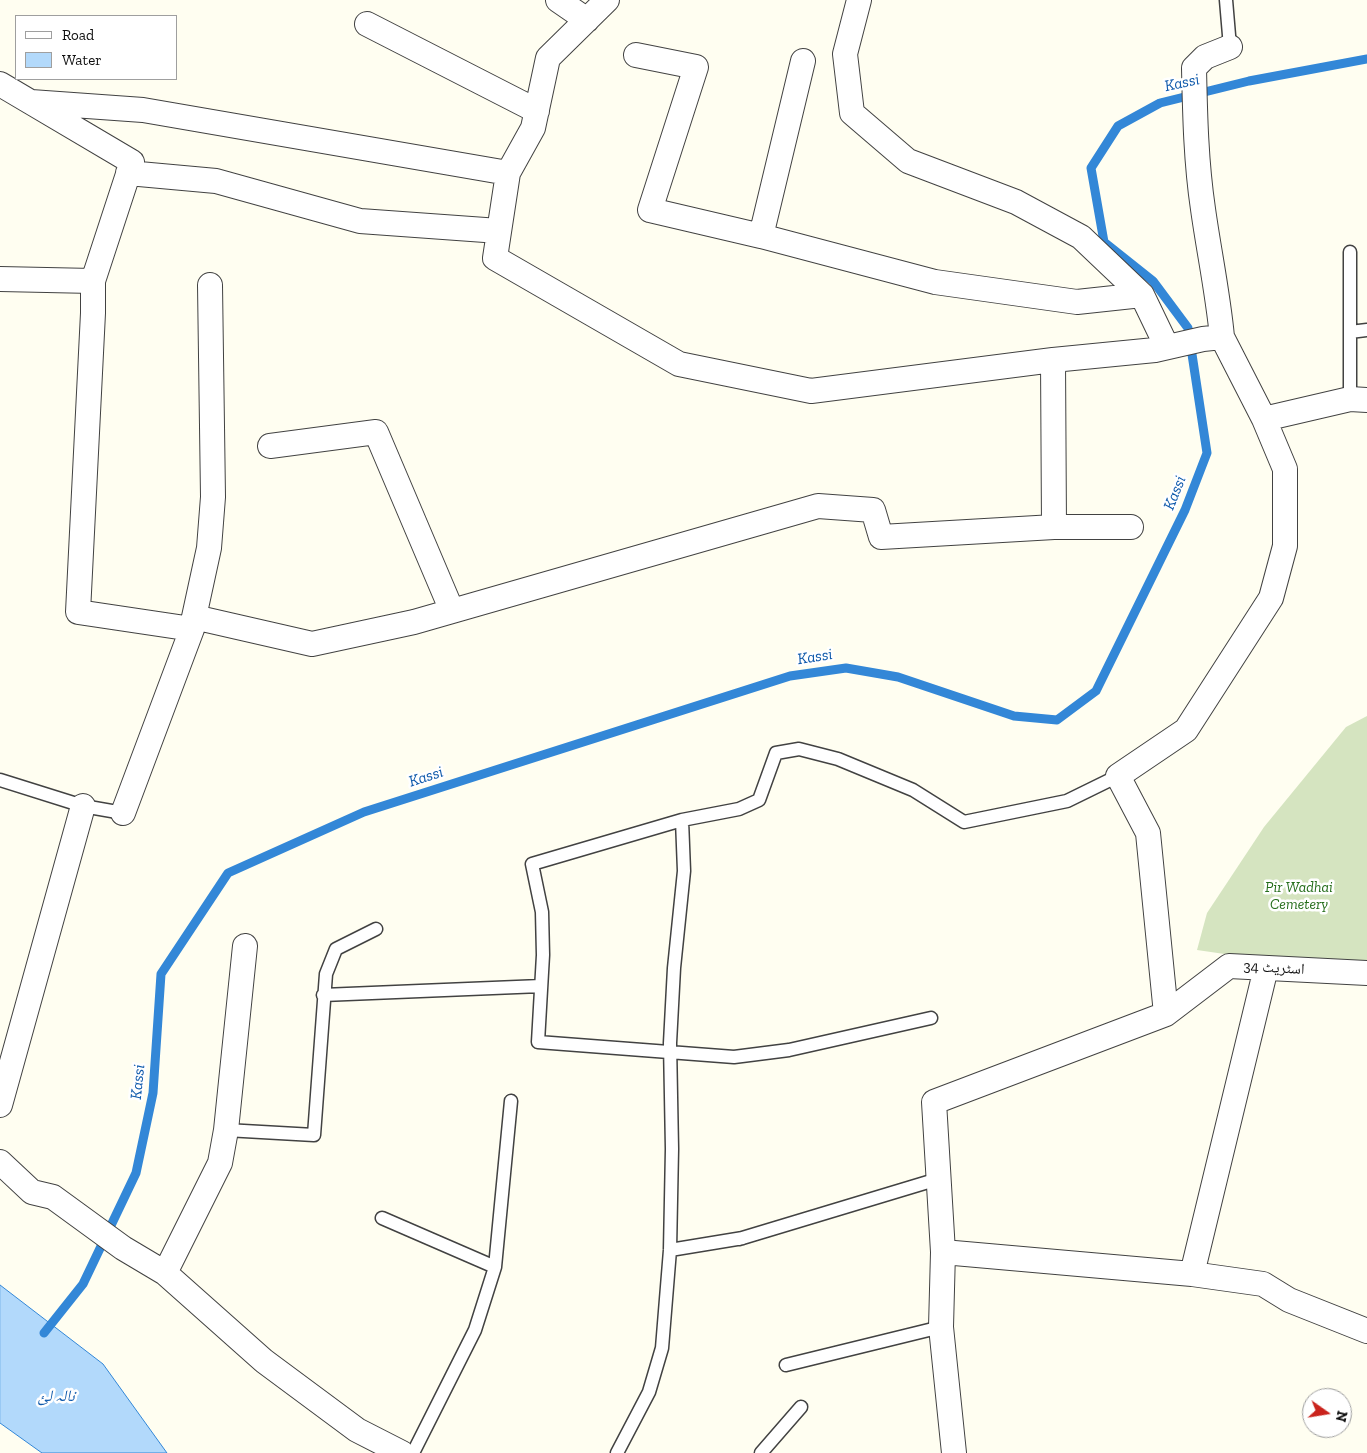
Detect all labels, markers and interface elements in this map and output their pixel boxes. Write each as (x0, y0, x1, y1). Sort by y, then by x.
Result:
legend (15, 15, 178, 80)
text: Road (62, 26, 94, 44)
text: Water (62, 51, 102, 69)
water label: Kassi (1163, 70, 1201, 96)
water label: Kassi (1160, 473, 1190, 513)
water label: Kassi (796, 645, 834, 669)
water label: Kassi (406, 762, 446, 792)
park label: Pir Wadhai Cemetery (1265, 879, 1333, 914)
street label: اسٹریٹ 34 (1243, 957, 1305, 979)
water label: Kassi (127, 1063, 149, 1101)
water label: نالہ لئ (37, 1386, 75, 1406)
north arrow (1302, 1388, 1352, 1438)
text: N (1332, 1409, 1351, 1423)

